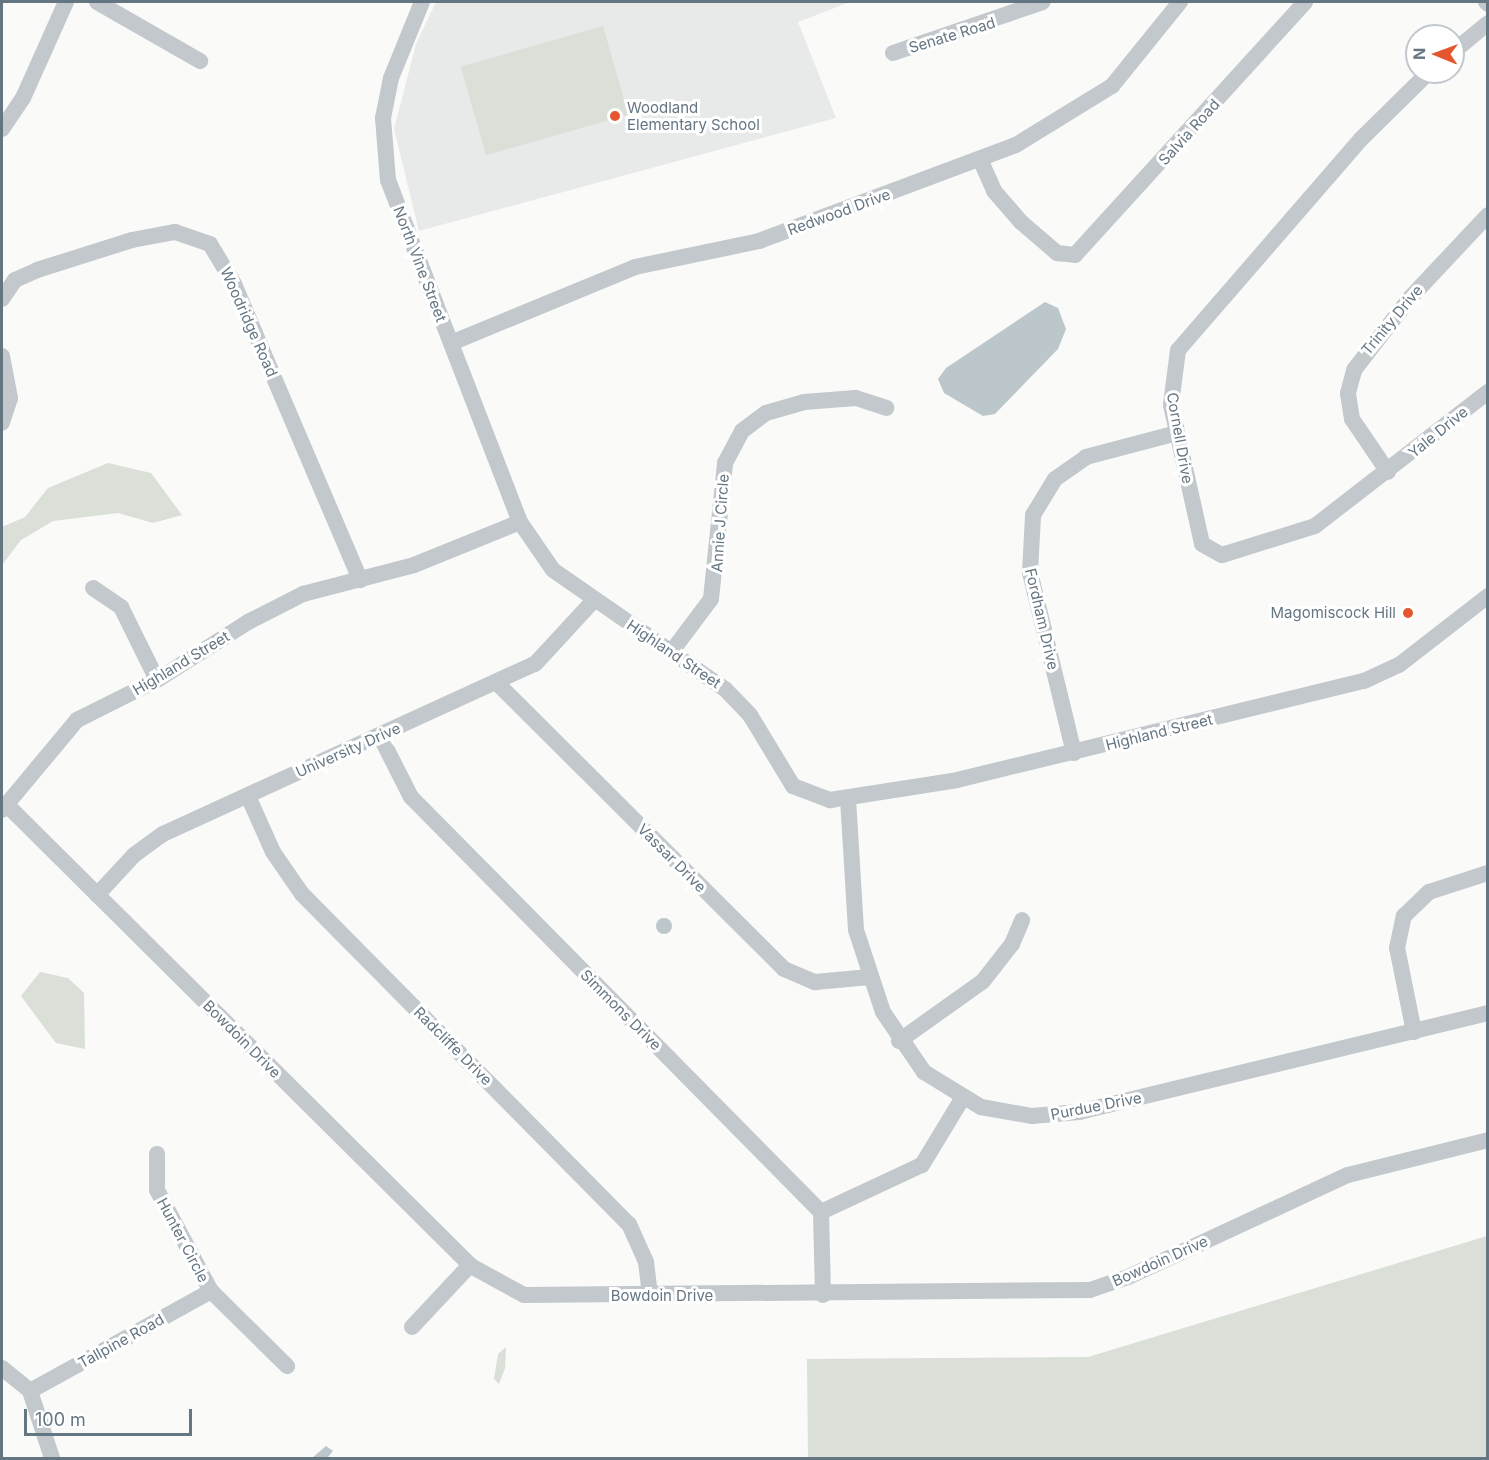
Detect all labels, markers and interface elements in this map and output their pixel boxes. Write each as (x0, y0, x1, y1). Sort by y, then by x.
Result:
street label: Senate Road (907, 13, 997, 57)
north arrow (1405, 24, 1465, 84)
text: N (1409, 47, 1429, 60)
street label: Salvia Road (1155, 95, 1223, 169)
place label: Woodland Elementary School (627, 98, 760, 133)
marker: Woodland Elementary School (608, 109, 622, 123)
street label: Redwood Drive (785, 185, 893, 239)
street label: North Vine Street (390, 204, 450, 324)
street label: Woodridge Road (217, 264, 281, 380)
street label: Trinity Drive (1357, 281, 1427, 359)
street label: Cornell Drive (1163, 391, 1197, 485)
street label: Yale Drive (1405, 403, 1471, 461)
street label: Annie J Circle (708, 473, 732, 573)
street label: Fordham Drive (1022, 566, 1062, 672)
place label: Magomiscock Hill (1271, 604, 1396, 622)
marker: Magomiscock Hill (1401, 606, 1415, 620)
street label: Highland Street (624, 616, 724, 692)
street label: Highland Street (129, 627, 233, 699)
street label: Highland Street (1104, 710, 1214, 754)
street label: University Drive (293, 719, 403, 781)
street label: Vassar Drive (634, 820, 710, 896)
street label: Simmons Drive (577, 966, 665, 1054)
street label: Bowdoin Drive (199, 996, 285, 1082)
street label: Radcliffe Drive (410, 1003, 496, 1089)
street label: Purdue Drive (1049, 1088, 1143, 1124)
street label: Hunter Circle (153, 1195, 213, 1285)
street label: Bowdoin Drive (1109, 1232, 1211, 1290)
street label: Bowdoin Drive (611, 1287, 713, 1305)
street label: Tallpine Road (75, 1310, 167, 1372)
scale bar (27, 1397, 195, 1435)
text: 100 m (35, 1409, 86, 1430)

